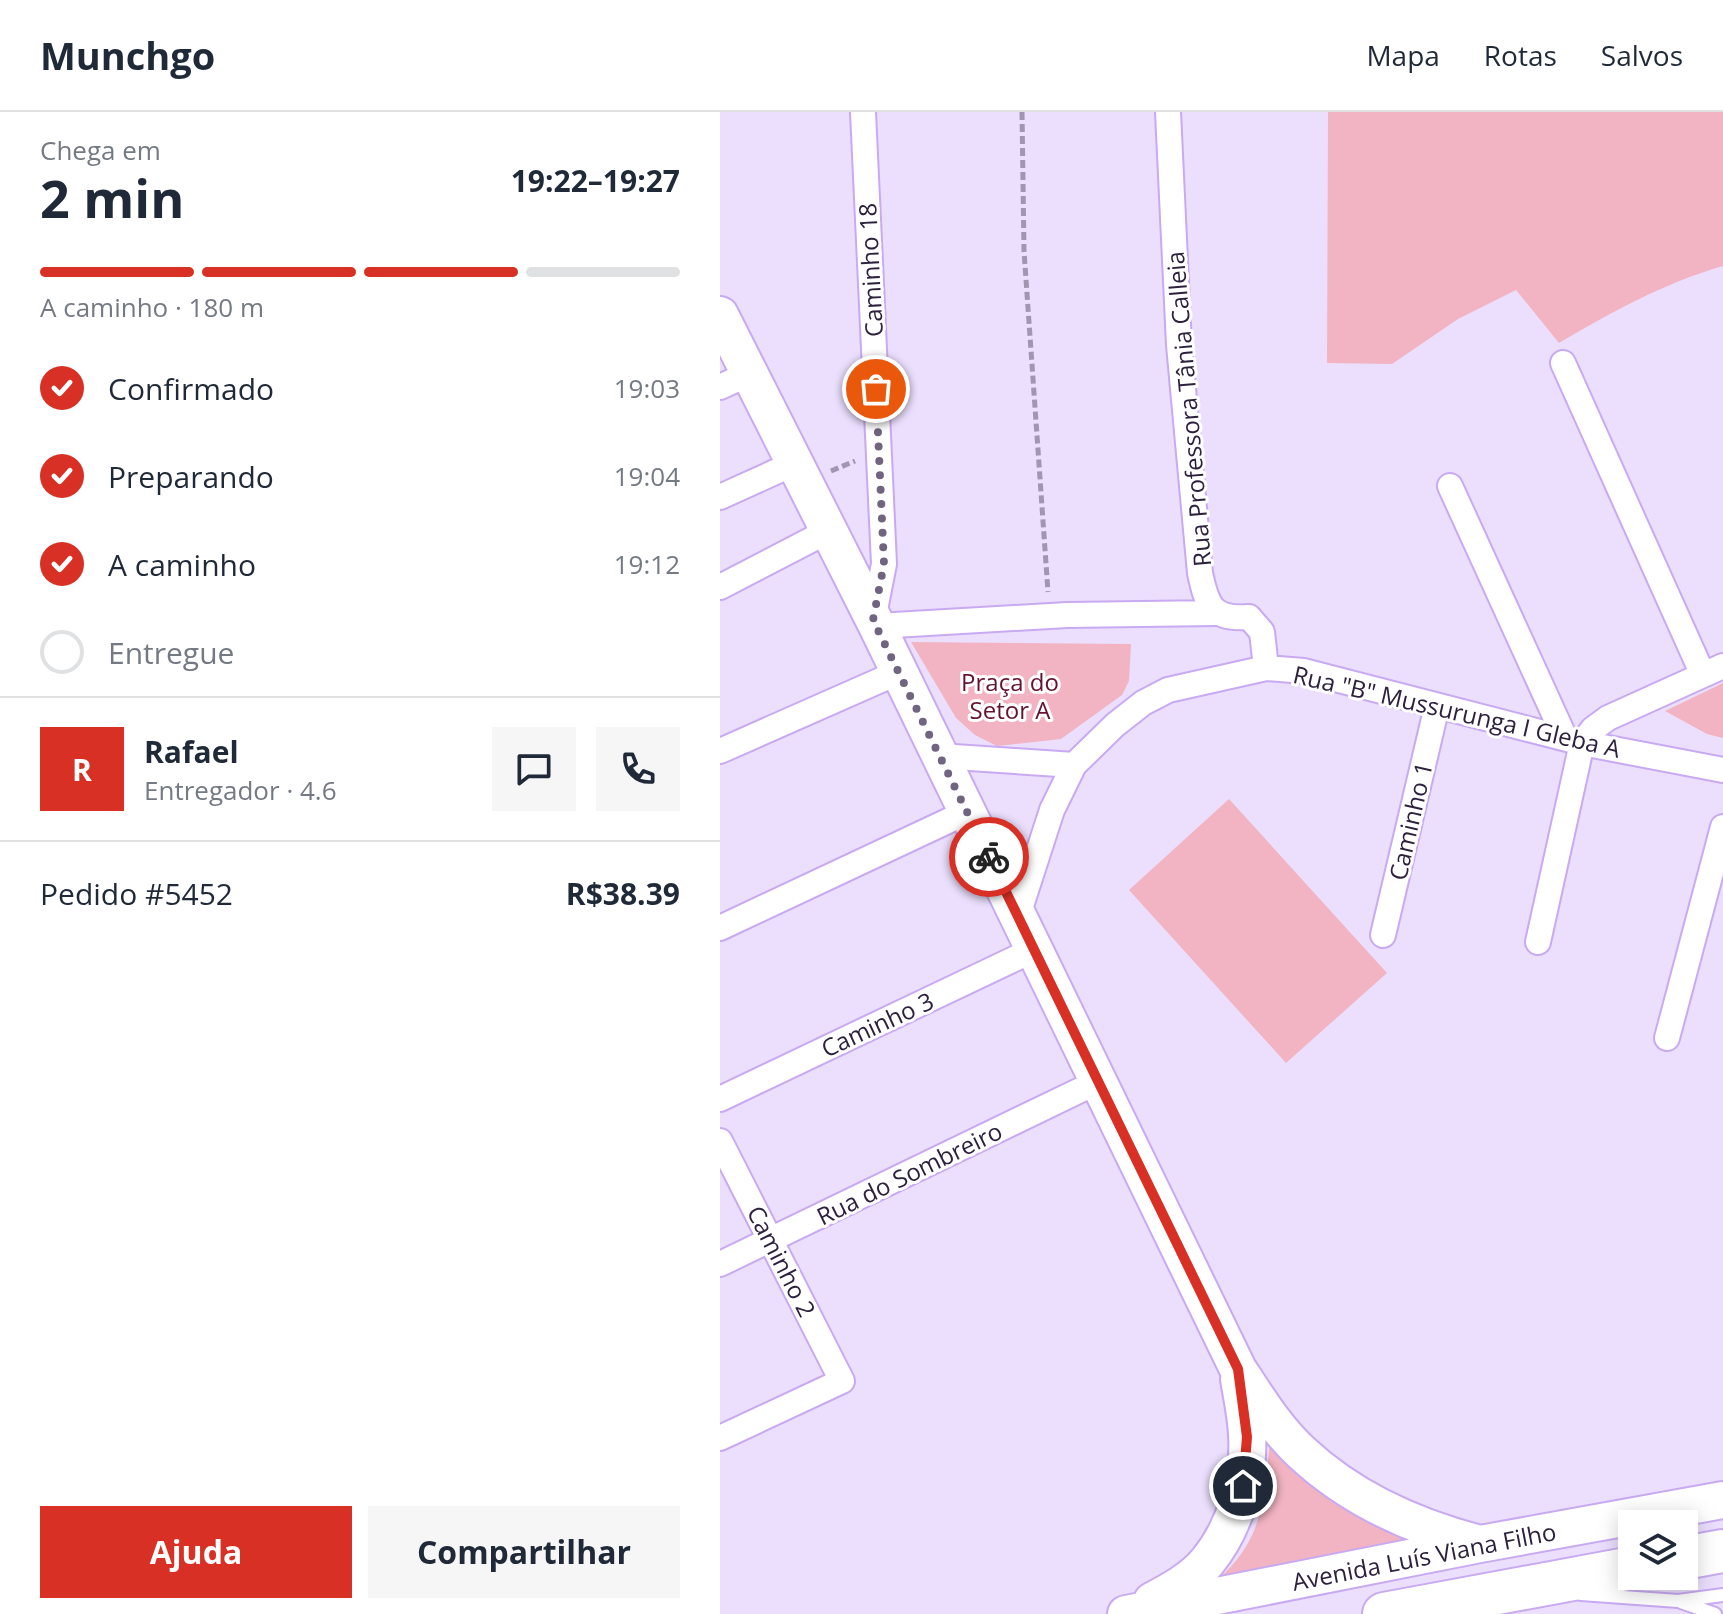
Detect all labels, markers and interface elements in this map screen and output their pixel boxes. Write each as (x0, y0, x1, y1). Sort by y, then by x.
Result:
text: Munchgo (40, 29, 215, 81)
text: Mapa (1366, 36, 1440, 74)
text: Rotas (1484, 36, 1557, 74)
text: Salvos (1601, 36, 1683, 74)
text: Chega em (40, 132, 161, 168)
text: 19:22–19:27 (511, 160, 680, 201)
text: 2 min (40, 162, 184, 233)
street label: Caminho 18 (850, 202, 890, 338)
street label: Rua Professora Tânia Calleia (1158, 250, 1218, 568)
text: A caminho · 180 m (40, 289, 264, 325)
pin (842, 355, 910, 423)
icon: check (40, 366, 84, 410)
icon: bag (854, 367, 898, 411)
text: Confirmado (108, 368, 274, 409)
text: 19:03 (614, 370, 680, 406)
icon: check (40, 454, 84, 498)
text: Preparando (108, 456, 274, 497)
text: 19:04 (614, 458, 680, 494)
icon: check (40, 542, 84, 586)
text: A caminho (108, 544, 256, 585)
text: 19:12 (614, 546, 680, 582)
text: Entregue (108, 632, 234, 673)
street label: Rua "B" Mussurunga I Gleba A (1290, 657, 1625, 765)
park label: Praça do Setor A (961, 665, 1059, 726)
button: chat (492, 727, 576, 811)
button: phone (596, 727, 680, 811)
text: Rafael (144, 731, 239, 772)
text: R (72, 749, 92, 790)
street label: Caminho 1 (1380, 759, 1440, 883)
text: Entregador · 4.6 (144, 772, 337, 808)
courier (949, 817, 1029, 897)
icon: bike (967, 835, 1011, 879)
text: Pedido #5452 (40, 873, 233, 914)
text: R$38.39 (566, 873, 680, 914)
street label: Caminho 3 (815, 984, 939, 1064)
street label: Rua do Sombreiro (811, 1114, 1007, 1232)
street label: Caminho 2 (740, 1200, 824, 1322)
pin (1209, 1452, 1277, 1520)
icon: home (1221, 1464, 1265, 1508)
button: Ajuda (40, 1506, 352, 1598)
button: Compartilhar (368, 1506, 680, 1598)
map controls (1618, 1510, 1698, 1590)
button: layers (1618, 1510, 1698, 1590)
street label: Avenida Luís Viana Filho (1289, 1514, 1559, 1598)

